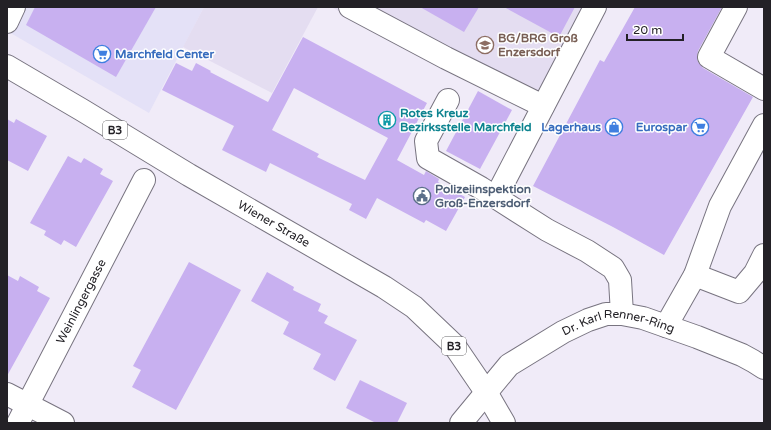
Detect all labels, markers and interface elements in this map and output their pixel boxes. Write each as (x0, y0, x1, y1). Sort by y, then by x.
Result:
scale bar (627, 16, 683, 42)
text: 20 m (633, 23, 662, 37)
place label: BG/BRG Groß Enzersdorf (498, 31, 578, 59)
school or university icon: BG/BRG Groß Enzersdorf (475, 35, 495, 55)
supermarket icon: Marchfeld Center (92, 44, 112, 64)
place label: Marchfeld Center (115, 47, 214, 61)
place label: Rotes Kreuz Bezirksstelle Marchfeld (400, 106, 532, 134)
building icon: Rotes Kreuz Bezirksstelle Marchfeld (377, 110, 397, 130)
shop icon: Lagerhaus (604, 117, 624, 137)
supermarket icon: Eurospar (690, 117, 710, 137)
place label: Lagerhaus (541, 120, 601, 135)
place label: Eurospar (636, 120, 687, 135)
road number: B3 (103, 121, 127, 139)
place label: Polizeiinspektion Groß-Enzersdorf (435, 182, 531, 210)
public building icon: Polizeiinspektion Groß-Enzersdorf (412, 186, 432, 206)
street label: Wiener Straße (235, 198, 313, 250)
street label: Weinlingergasse (53, 256, 109, 346)
street label: Dr. Karl Renner-Ring (560, 307, 677, 338)
road number: B3 (442, 337, 466, 355)

